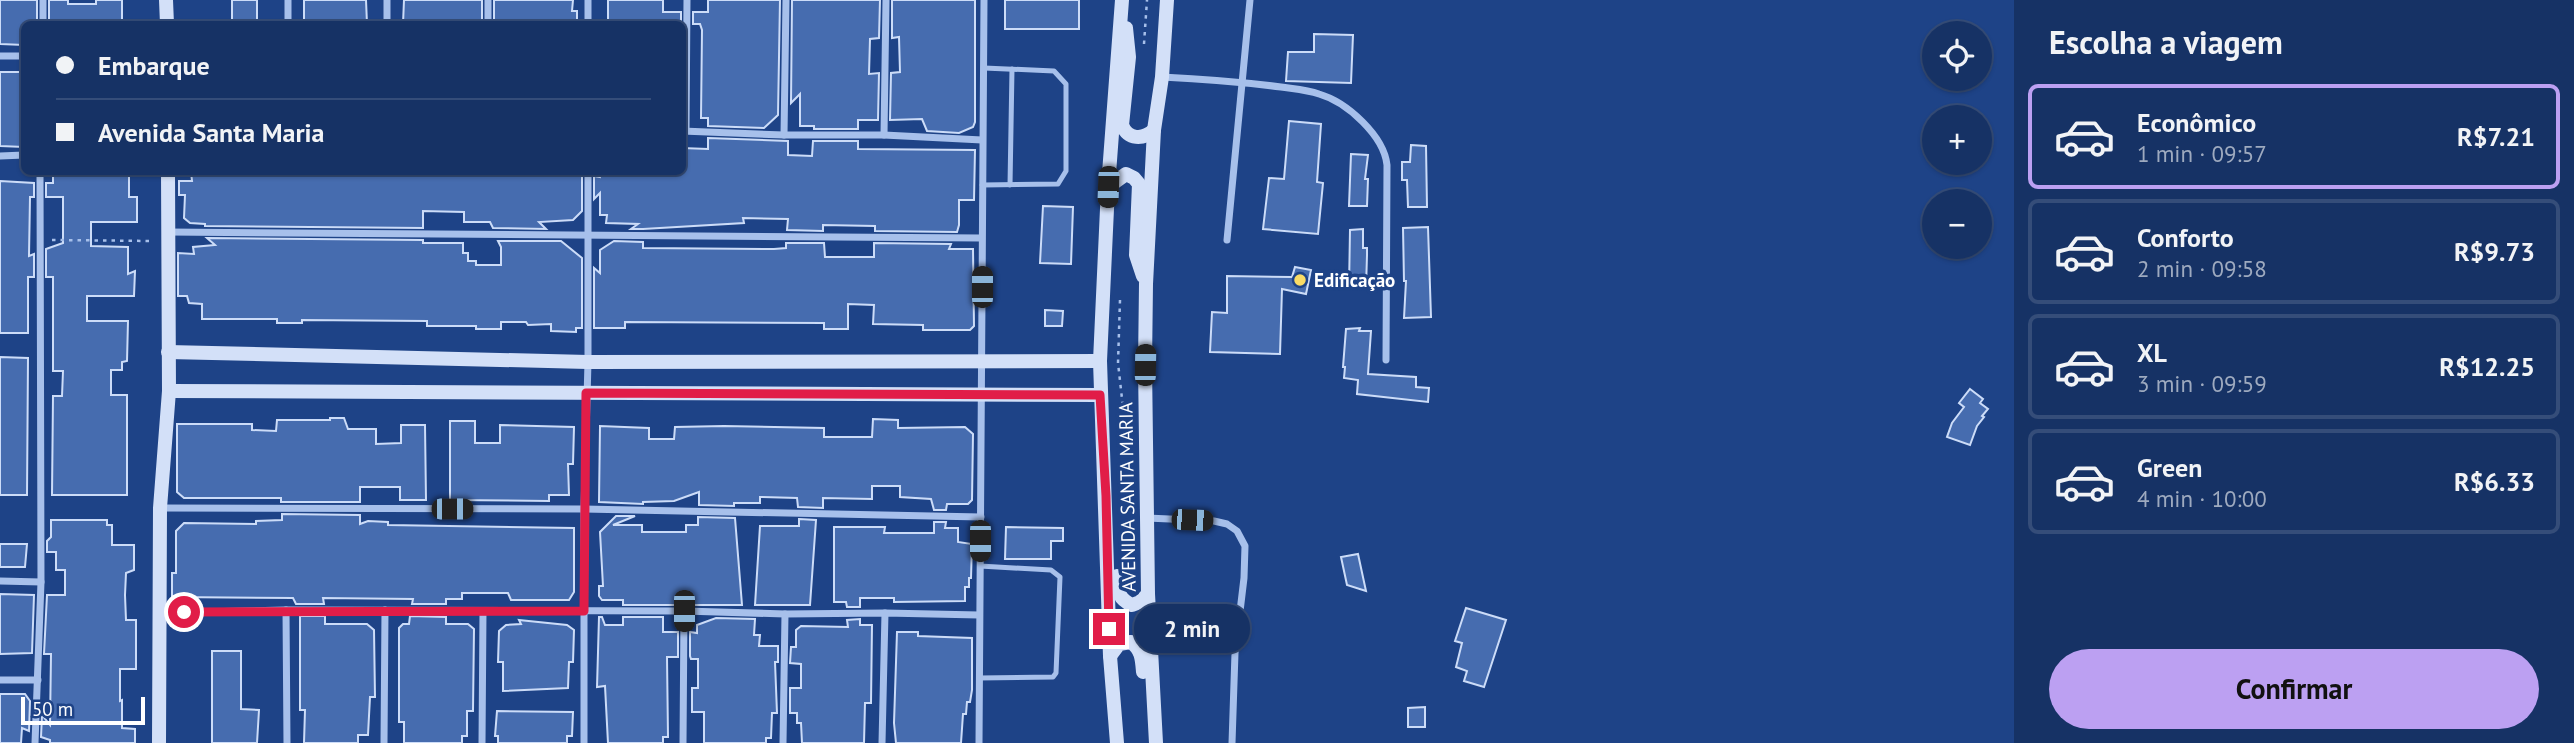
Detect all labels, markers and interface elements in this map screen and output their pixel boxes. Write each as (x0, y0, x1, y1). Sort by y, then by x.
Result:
map controls (1922, 21, 1992, 259)
button: locate (1922, 21, 1992, 91)
text: Escolha a viagem (2049, 21, 2283, 63)
text: Embarque (98, 49, 210, 82)
button: + (1922, 105, 1992, 175)
icon: car (2053, 105, 2116, 168)
text: Econômico (2137, 106, 2256, 139)
text: Avenida Santa Maria (98, 116, 325, 149)
text: R$7.21 (2457, 120, 2535, 153)
text: 1 min · 09:57 (2137, 139, 2267, 168)
car (1097, 166, 1120, 208)
button: − (1922, 189, 1992, 259)
icon: car (2053, 220, 2116, 283)
text: Conforto (2137, 221, 2234, 254)
text: R$9.73 (2454, 235, 2535, 268)
text: 2 min · 09:58 (2137, 254, 2267, 283)
car (972, 266, 993, 308)
place label: Edificação (1314, 268, 1395, 292)
marker: Edificação (1292, 272, 1308, 288)
icon: car (2053, 335, 2116, 398)
text: XL (2137, 336, 2167, 369)
car (1135, 344, 1156, 386)
text: R$12.25 (2439, 350, 2535, 383)
text: 3 min · 09:59 (2137, 369, 2267, 398)
street label: AVENIDA SANTA MARIA (1113, 402, 1141, 592)
icon: car (2053, 450, 2116, 513)
text: Green (2137, 451, 2202, 484)
text: R$6.33 (2454, 465, 2535, 498)
text: 4 min · 10:00 (2137, 484, 2267, 513)
car (432, 499, 474, 520)
car (1171, 509, 1214, 531)
car (970, 520, 991, 562)
car (674, 590, 695, 632)
route start (168, 596, 200, 628)
callout: 2 min (1134, 604, 1249, 654)
route end (1093, 613, 1125, 645)
text: 2 min (1164, 614, 1220, 643)
button: Confirmar (2049, 649, 2539, 729)
scale bar (21, 694, 145, 726)
text: 50 m (32, 697, 73, 721)

